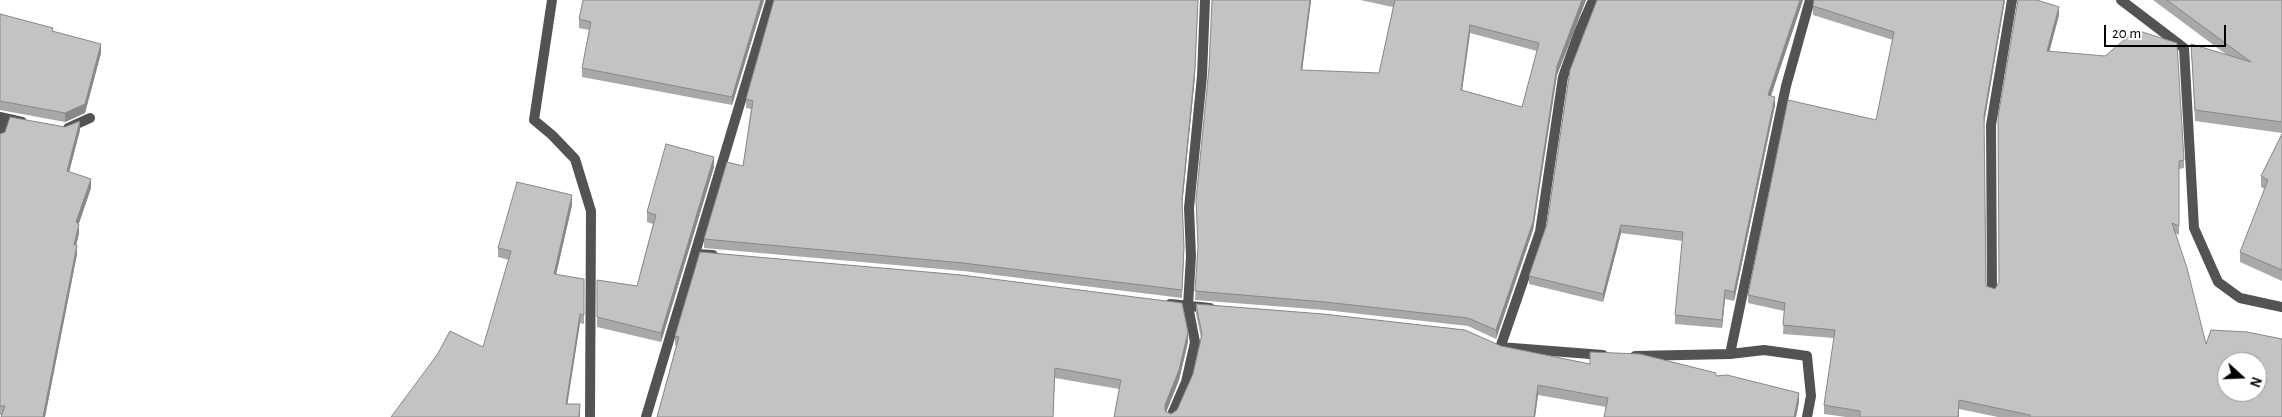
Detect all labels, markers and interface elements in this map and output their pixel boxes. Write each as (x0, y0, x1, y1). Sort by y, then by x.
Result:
scale bar (2107, 15, 2230, 47)
text: 20 m (2112, 26, 2141, 41)
north arrow (2217, 352, 2267, 402)
text: N (2247, 375, 2263, 389)

